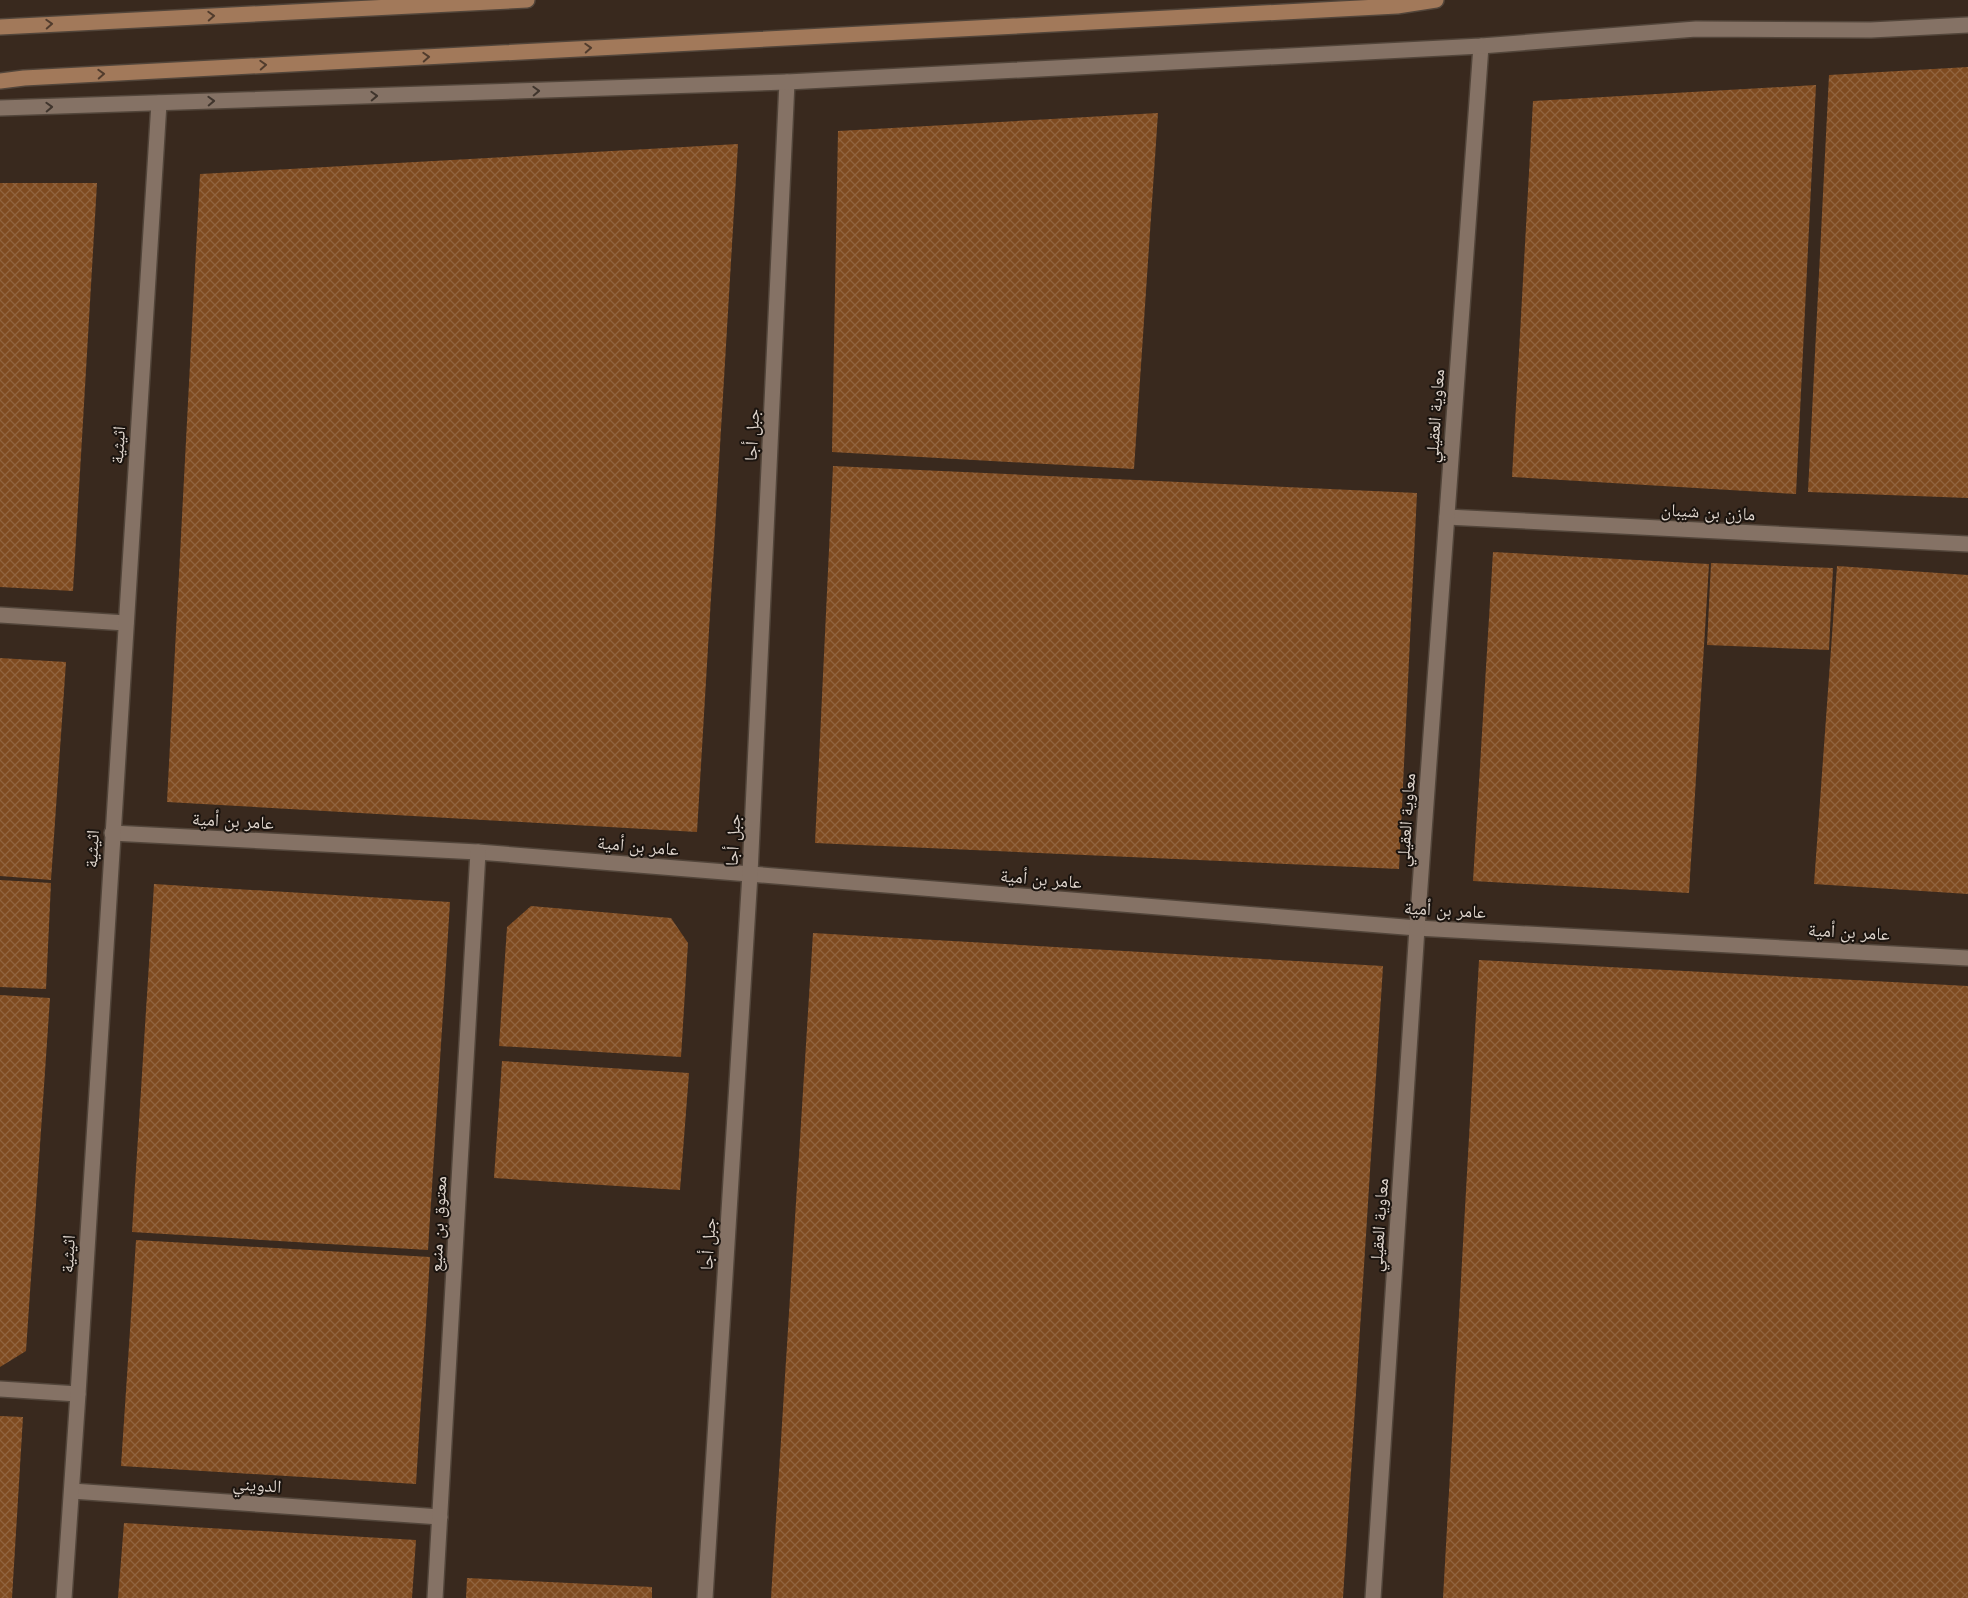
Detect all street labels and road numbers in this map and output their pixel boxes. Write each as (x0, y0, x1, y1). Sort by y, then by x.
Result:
street label: معاوية العقيلي (1421, 368, 1453, 464)
street label: جبل أجا (740, 408, 764, 462)
street label: اثيثية (106, 425, 130, 465)
street label: مازن بن شيبان (1660, 499, 1756, 525)
street label: معاوية العقيلي (1392, 772, 1424, 868)
street label: عامر بن أمية (192, 808, 274, 834)
street label: جبل أجا (721, 813, 745, 867)
street label: اثيثية (80, 829, 103, 869)
street label: عامر بن أمية (596, 831, 680, 861)
street label: عامر بن أمية (999, 864, 1083, 894)
street label: عامر بن أمية (1404, 897, 1486, 923)
street label: عامر بن أمية (1808, 919, 1890, 945)
street label: معتوق بن منيع (424, 1175, 453, 1273)
street label: معاوية العقيلي (1365, 1177, 1397, 1273)
street label: جبل أجا (695, 1217, 721, 1271)
street label: اثيثية (56, 1234, 79, 1274)
street label: الدويني (232, 1472, 282, 1501)

